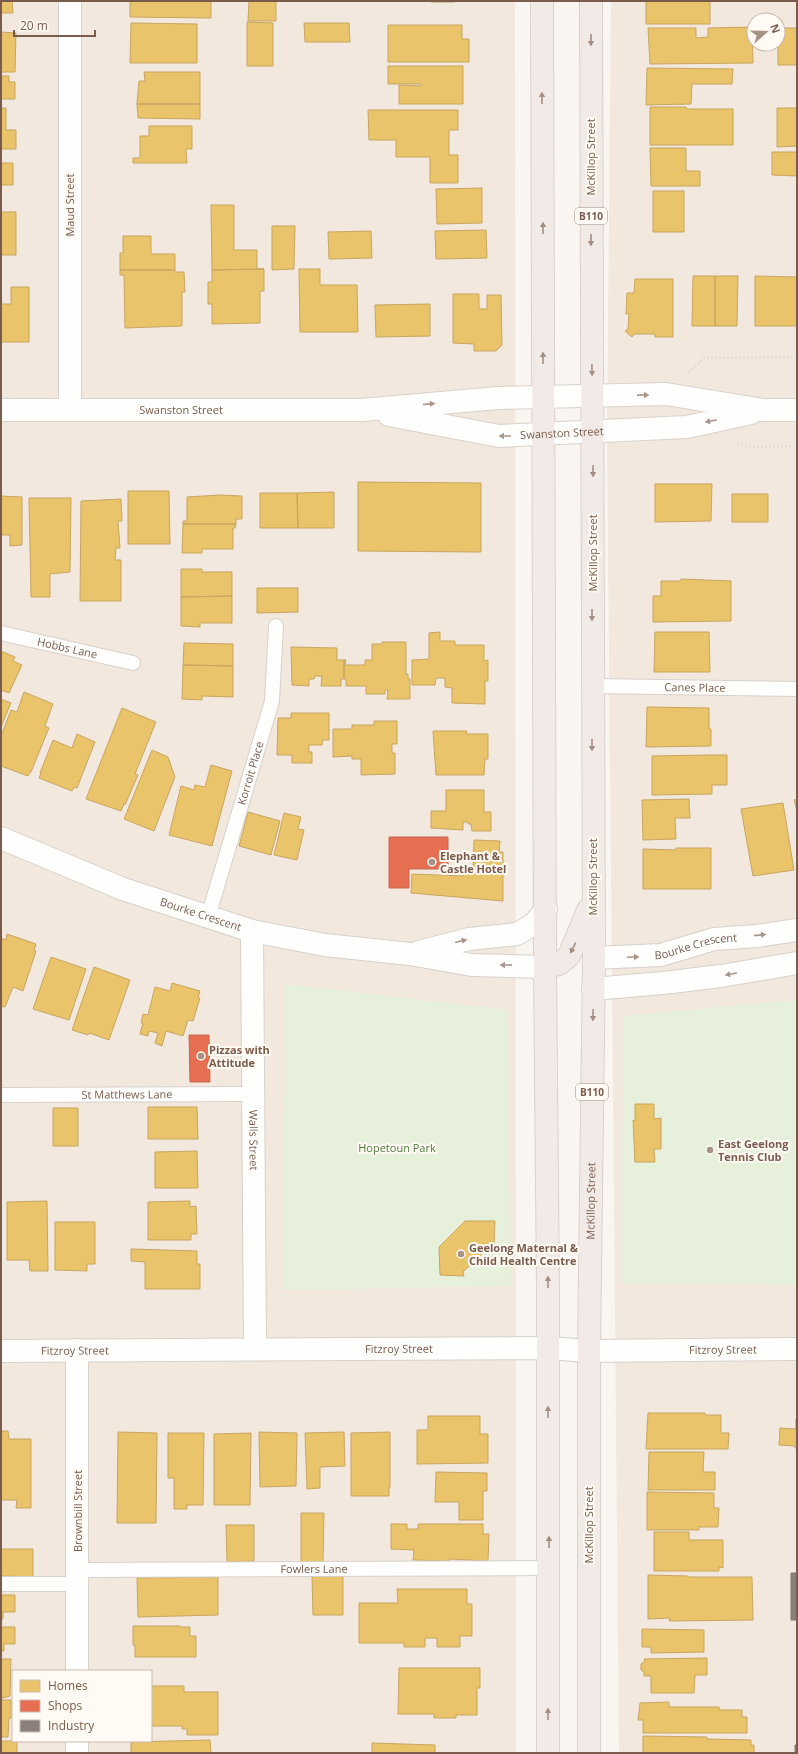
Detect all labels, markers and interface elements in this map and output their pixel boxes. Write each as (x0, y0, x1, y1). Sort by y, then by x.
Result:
scale bar (14, 12, 95, 38)
north arrow (746, 12, 786, 52)
text: 20 m (20, 17, 48, 34)
text: N (767, 22, 784, 35)
one-way arrow (588, 34, 594, 47)
one-way arrow (539, 91, 545, 104)
street label: McKillop Street (583, 118, 598, 196)
street label: Maud Street (62, 173, 77, 237)
road number: B110 (575, 208, 607, 224)
one-way arrow (540, 221, 546, 234)
one-way arrow (588, 234, 594, 247)
one-way arrow (540, 351, 546, 364)
one-way arrow (589, 364, 595, 377)
one-way arrow (637, 392, 650, 398)
one-way arrow (423, 401, 435, 408)
street label: Swanston Street (139, 402, 223, 417)
one-way arrow (705, 419, 717, 425)
street label: Swanston Street (520, 423, 604, 442)
one-way arrow (498, 433, 511, 439)
one-way arrow (590, 465, 596, 478)
street label: McKillop Street (585, 514, 600, 592)
one-way arrow (589, 609, 595, 622)
street label: Hobbs Lane (36, 633, 99, 662)
street label: Canes Place (664, 679, 726, 695)
street label: Korroit Place (234, 739, 267, 807)
one-way arrow (589, 739, 595, 752)
street label: McKillop Street (585, 838, 600, 916)
place label: Elephant & Castle Hotel (440, 848, 506, 876)
marker: Elephant & Castle Hotel (427, 857, 437, 867)
street label: Bourke Crescent (158, 894, 244, 934)
street label: Bourke Crescent (654, 929, 737, 962)
one-way arrow (754, 932, 766, 939)
one-way arrow (455, 938, 467, 944)
one-way arrow (569, 942, 576, 954)
one-way arrow (627, 954, 640, 960)
one-way arrow (500, 962, 512, 969)
one-way arrow (725, 972, 737, 978)
one-way arrow (590, 1009, 596, 1022)
place label: Pizzas with Attitude (209, 1042, 270, 1070)
marker: Pizzas with Attitude (196, 1051, 206, 1061)
road number: B110 (576, 1084, 608, 1100)
street label: St Matthews Lane (81, 1086, 173, 1102)
street label: Walls Street (246, 1110, 262, 1170)
place label: East Geelong Tennis Club (718, 1136, 789, 1164)
park label: Hopetoun Park (358, 1140, 436, 1155)
marker: East Geelong Tennis Club (705, 1145, 715, 1155)
street label: McKillop Street (582, 1162, 598, 1240)
place label: Geelong Maternal & Child Health Centre (469, 1240, 579, 1268)
marker: Geelong Maternal & Child Health Centre (456, 1249, 466, 1259)
one-way arrow (545, 1275, 551, 1288)
street label: Fitzroy Street (365, 1341, 433, 1356)
street label: Fitzroy Street (689, 1341, 757, 1357)
street label: Fitzroy Street (41, 1342, 109, 1358)
one-way arrow (545, 1405, 551, 1418)
street label: Brownbill Street (70, 1470, 85, 1552)
street label: McKillop Street (581, 1486, 596, 1564)
one-way arrow (546, 1535, 552, 1548)
street label: Fowlers Lane (280, 1561, 348, 1576)
legend (12, 1670, 152, 1742)
text: Homes (48, 1677, 88, 1694)
text: Shops (48, 1697, 83, 1714)
one-way arrow (545, 1707, 551, 1720)
text: Industry (48, 1717, 95, 1734)

